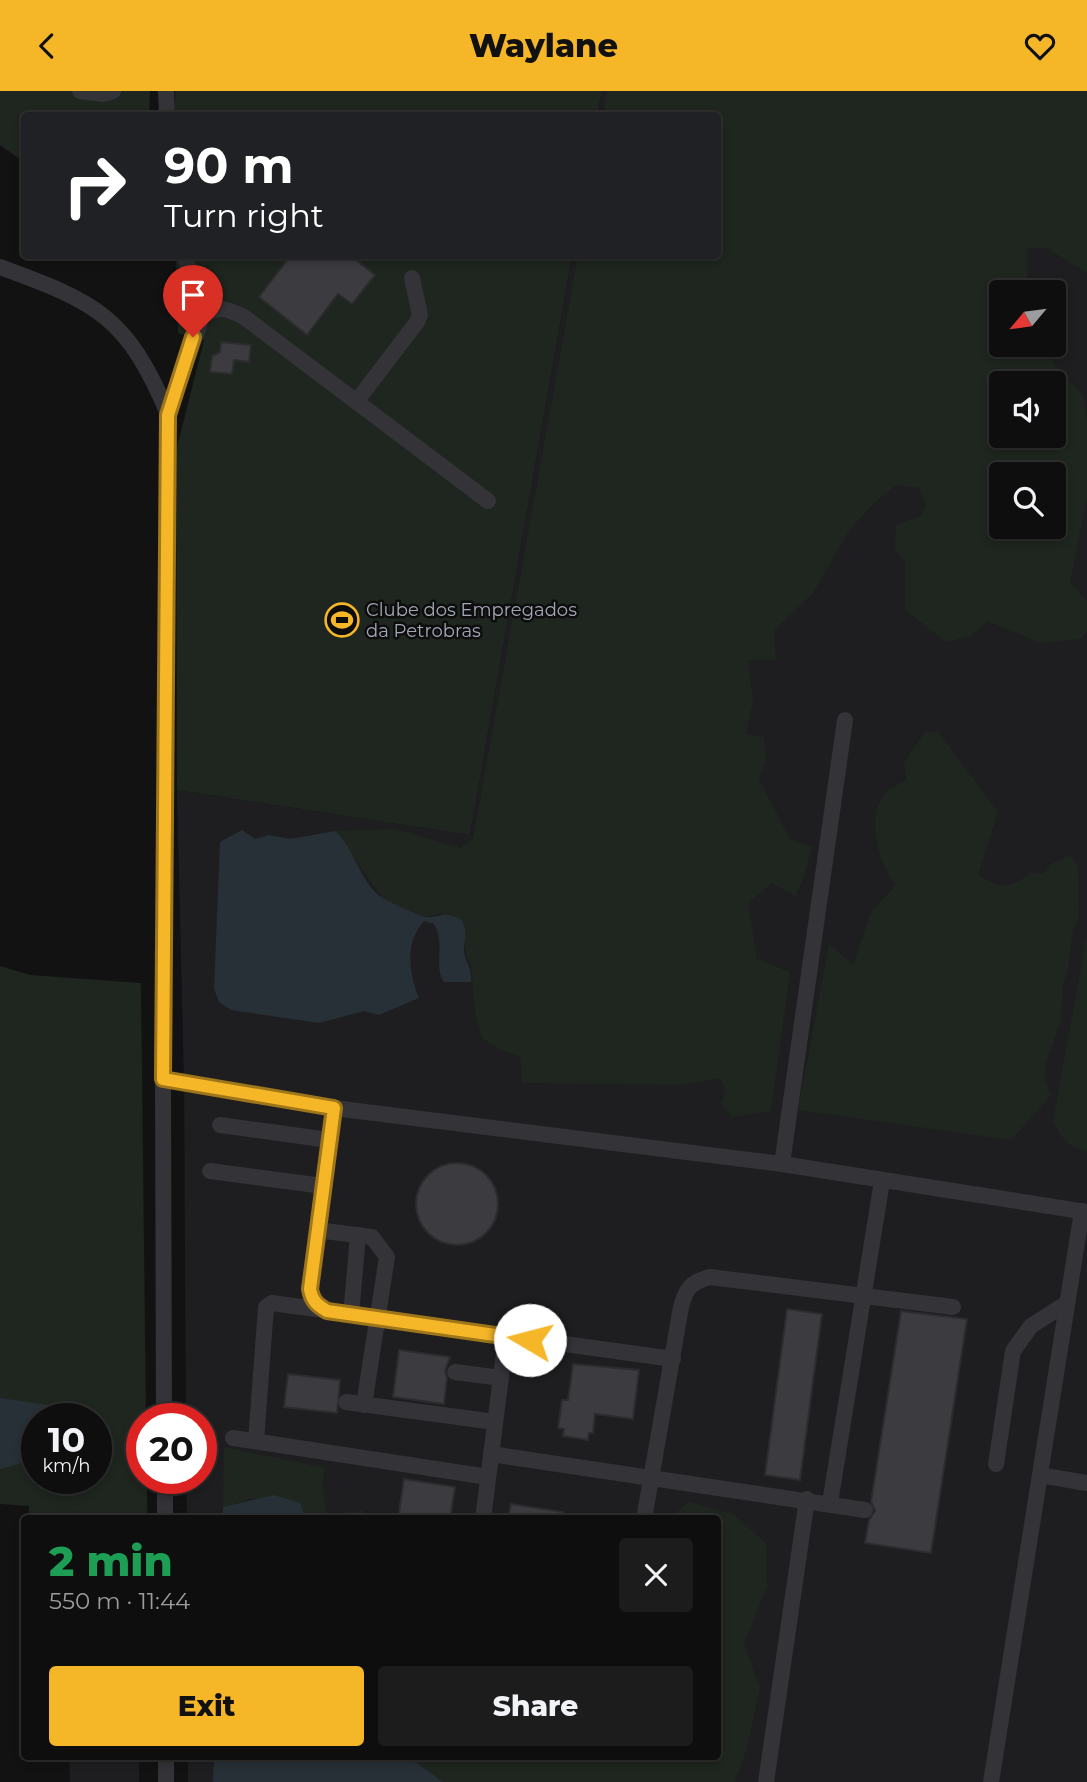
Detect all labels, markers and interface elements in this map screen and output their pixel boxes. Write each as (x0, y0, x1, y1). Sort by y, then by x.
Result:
text: Waylane (469, 26, 618, 65)
icon: back (28, 27, 66, 65)
icon: heart (1021, 27, 1059, 65)
text: 90 m (164, 136, 294, 195)
icon: right (49, 140, 140, 231)
text: Turn right (164, 196, 324, 235)
pin (163, 265, 223, 337)
icon: arrive (174, 276, 212, 314)
north arrow (989, 280, 1066, 357)
map controls (989, 280, 1066, 539)
button: sound (989, 371, 1066, 448)
button: search (989, 462, 1066, 539)
place label: Clube dos Empregados da Petrobras (366, 599, 577, 642)
sports icon: Clube dos Empregados da Petrobras (323, 601, 361, 639)
position arrow (493, 1303, 567, 1377)
speed limit sign: 20 (126, 1403, 217, 1494)
text: 10 (48, 1418, 85, 1461)
text: km/h (42, 1455, 91, 1477)
text: 2 min (49, 1535, 173, 1587)
button: close (619, 1538, 693, 1612)
text: 550 m · 11:44 (49, 1587, 190, 1615)
button: Exit (49, 1666, 364, 1746)
button: Share (378, 1666, 693, 1746)

